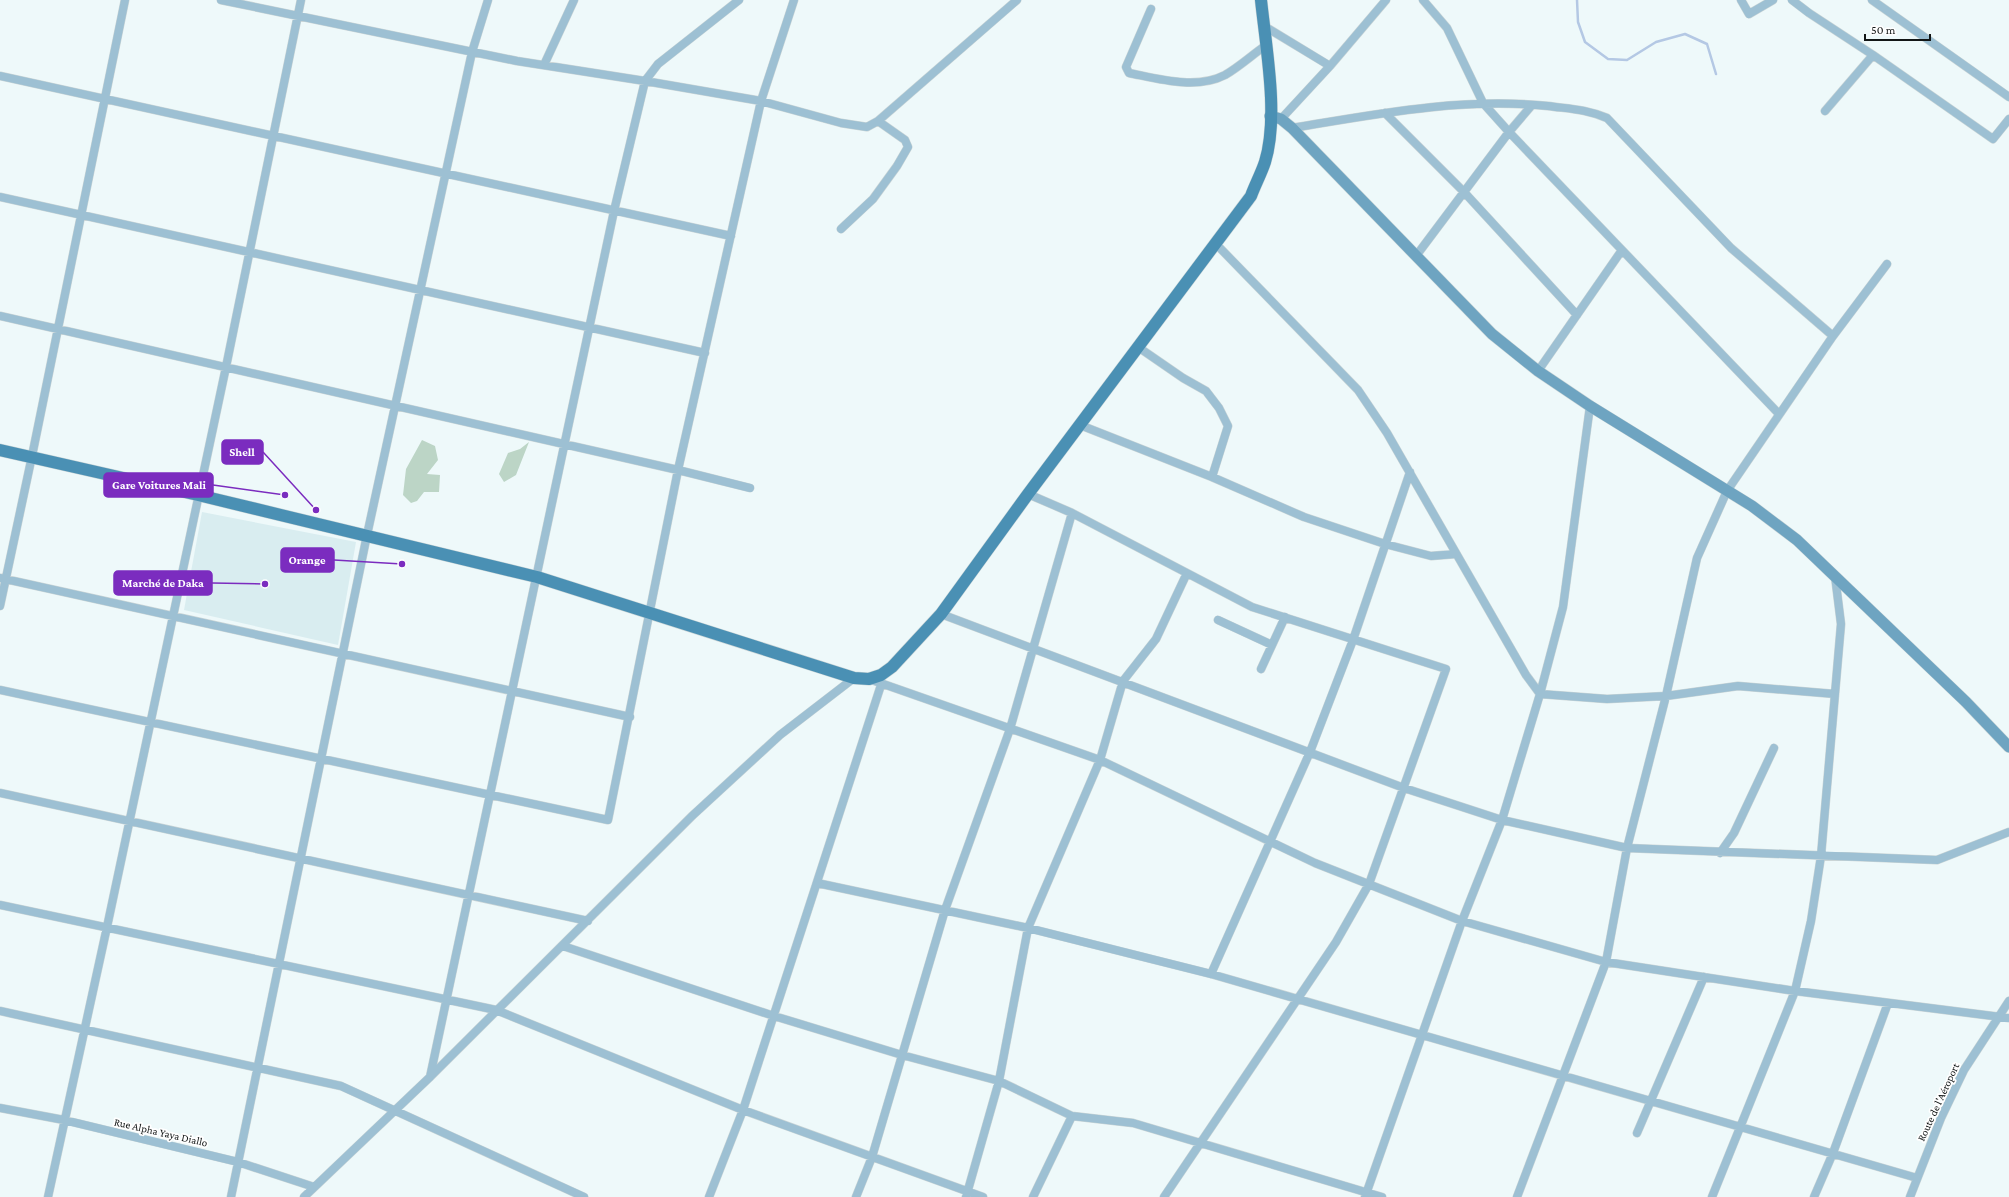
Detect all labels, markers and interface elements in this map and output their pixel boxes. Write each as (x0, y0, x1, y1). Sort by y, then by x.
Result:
scale bar (1865, 16, 1930, 42)
text: 50 m (1871, 23, 1896, 37)
callout: Shell (222, 440, 263, 464)
text: Shell (229, 445, 255, 459)
callout: Gare Voitures Mali (104, 473, 213, 497)
text: Gare Voitures Mali (112, 478, 206, 492)
callout: Orange (281, 548, 334, 572)
text: Orange (288, 553, 326, 567)
callout: Marché de Daka (114, 571, 212, 595)
text: Marché de Daka (122, 576, 204, 590)
street label: Route de l'Aéroport (1915, 1061, 1962, 1143)
street label: Rue Alpha Yaya Diallo (113, 1115, 209, 1150)

